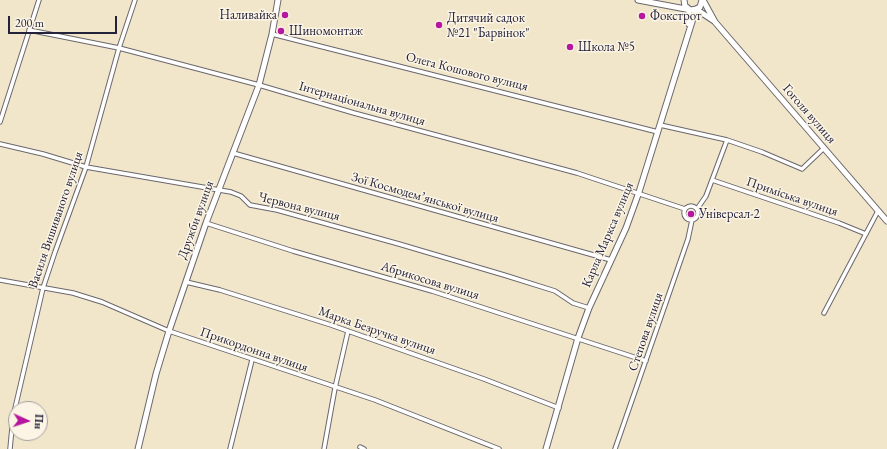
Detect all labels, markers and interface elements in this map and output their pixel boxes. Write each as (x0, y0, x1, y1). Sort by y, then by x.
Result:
place label: Наливайка (219, 7, 277, 23)
scale bar (10, 8, 119, 34)
place label: Фокстрот (650, 8, 701, 24)
marker: Наливайка (280, 10, 290, 20)
place label: Дитячий садок №21 "Барвінок" (447, 10, 530, 41)
marker: Фокстрот (637, 11, 647, 21)
text: 200 m (15, 15, 44, 31)
marker: Дитячий садок №21 "Барвінок" (434, 20, 444, 30)
place label: Шиномонтаж (289, 23, 363, 39)
marker: Шиномонтаж (276, 26, 286, 36)
place label: Школа №5 (578, 39, 635, 55)
marker: Школа №5 (565, 42, 575, 52)
street label: Олега Кошового вулиця (404, 49, 530, 95)
street label: Інтернаціональна вулиця (297, 78, 427, 130)
street label: Гоголя вулиця (779, 81, 839, 147)
street label: Василя Вишиваного вулиця (25, 150, 87, 290)
street label: Зої Космодем’янської вулиця (350, 169, 500, 227)
street label: Приміська вулиця (744, 174, 840, 220)
street label: Дружби вулиця (175, 179, 217, 261)
street label: Карла Маркса вулиця (579, 180, 637, 290)
street label: Червона вулиця (257, 189, 341, 225)
place label: Універсал-2 (699, 206, 760, 222)
marker: Універсал-2 (686, 209, 696, 219)
street label: Абрикосова вулиця (379, 259, 481, 303)
street label: Степова вулиця (625, 291, 667, 373)
street label: Марка Безручка вулиця (316, 304, 438, 358)
street label: Прикордонна вулиця (198, 324, 310, 376)
north arrow (8, 401, 48, 441)
text: Пн (32, 414, 46, 429)

